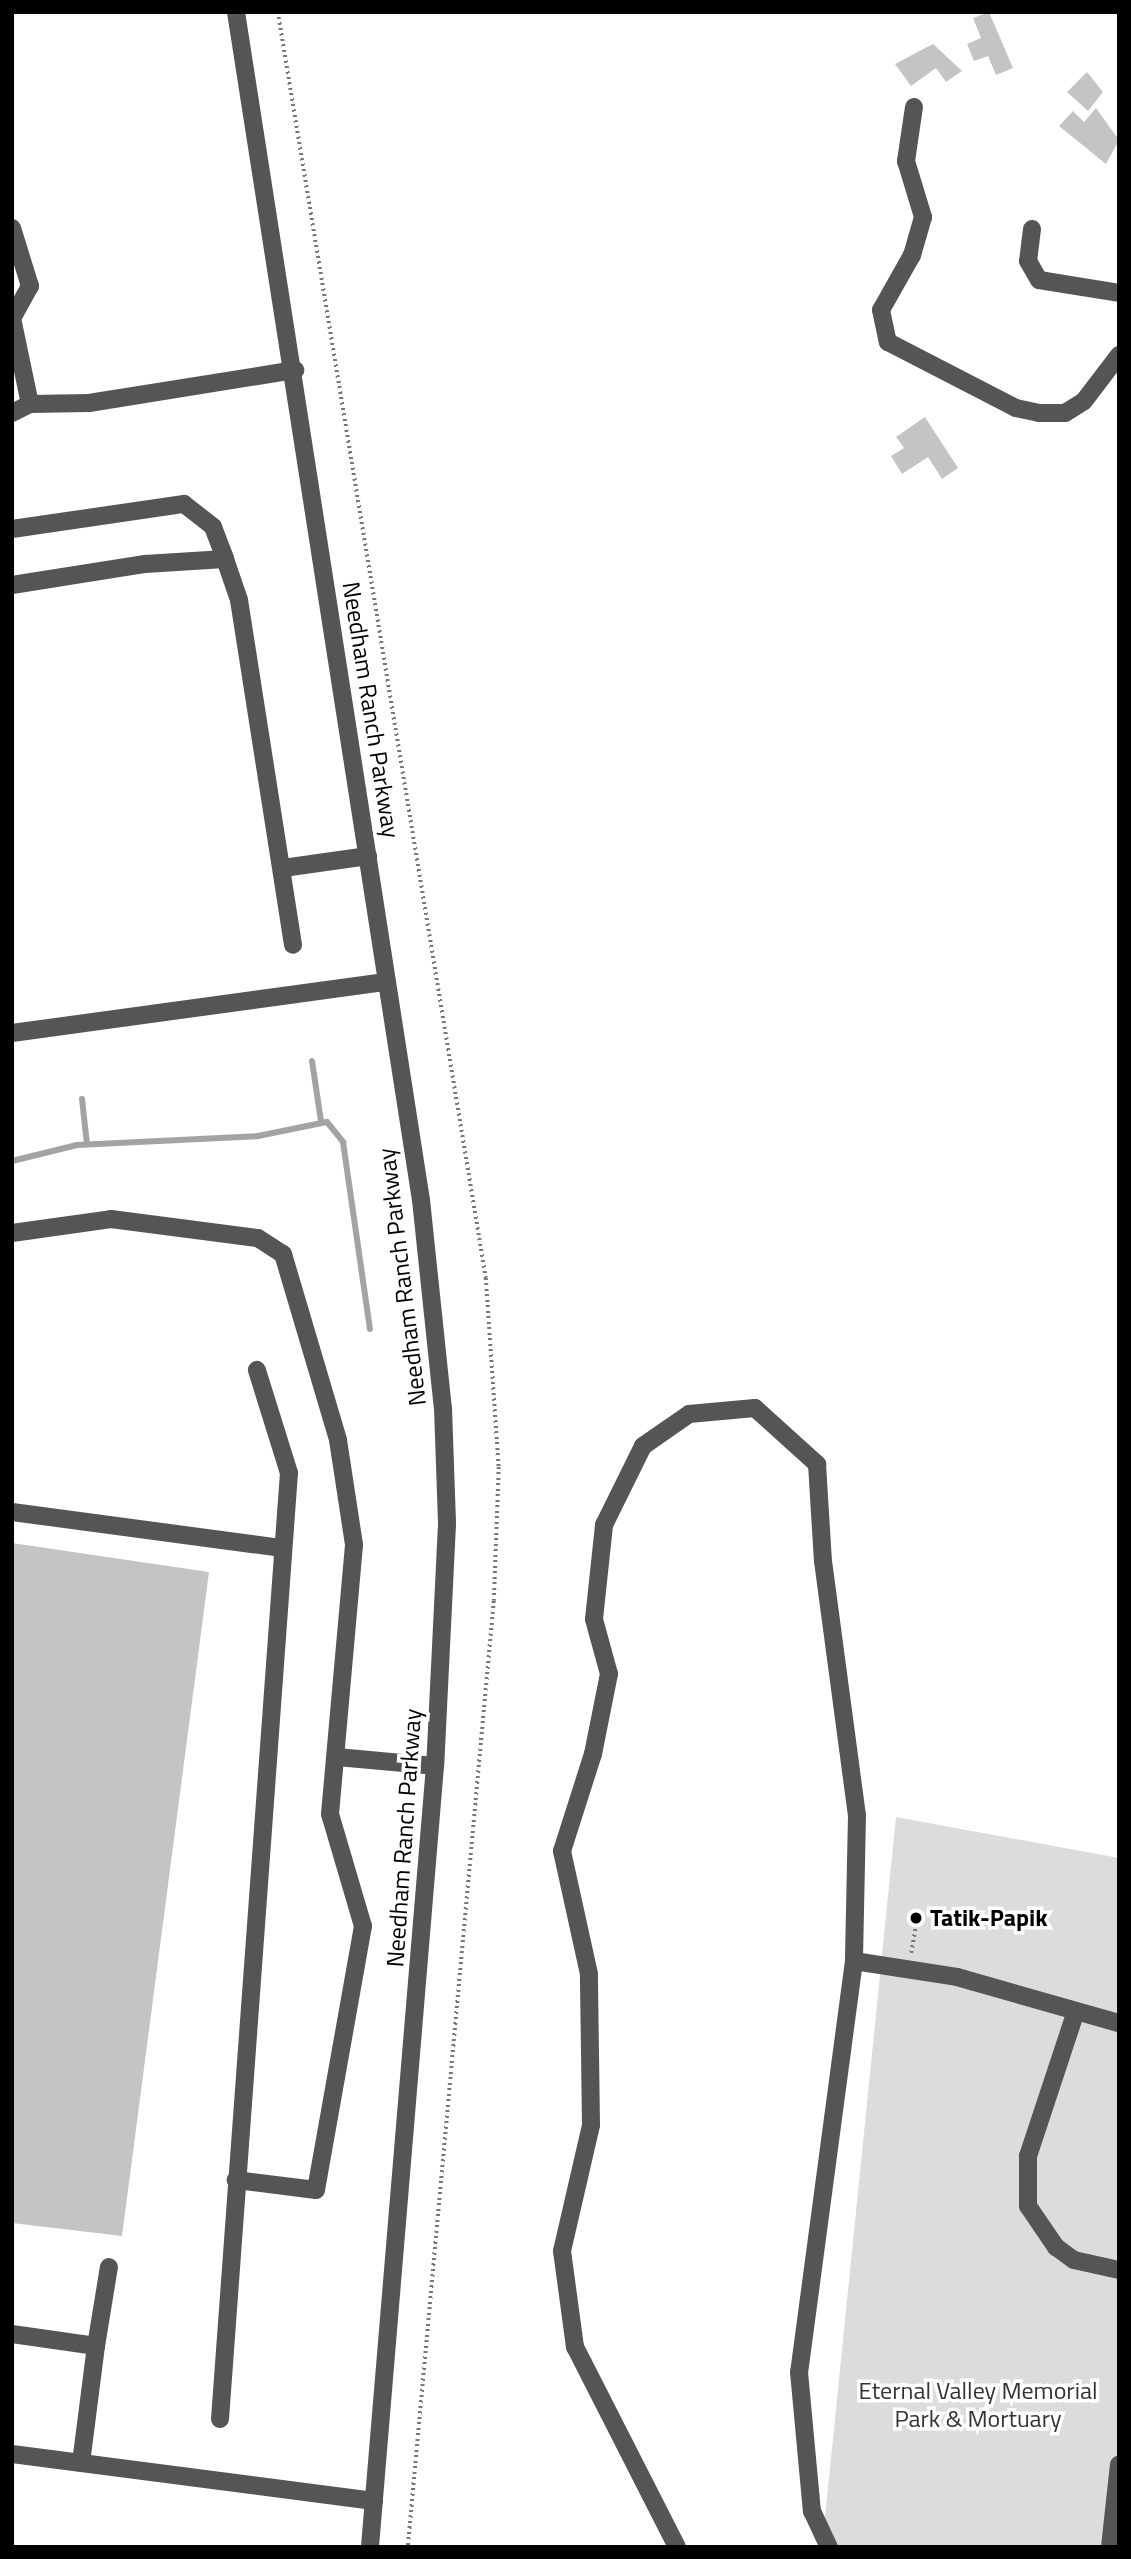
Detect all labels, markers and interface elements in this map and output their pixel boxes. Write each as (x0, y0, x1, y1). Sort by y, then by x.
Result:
street label: Needham Ranch Parkway (337, 580, 405, 840)
street label: Needham Ranch Parkway (372, 1147, 432, 1407)
street label: Needham Ranch Parkway (381, 1708, 427, 1968)
place label: Tatik-Papik (930, 1904, 1048, 1932)
marker: Tatik-Papik (908, 1910, 924, 1926)
park label: Eternal Valley Memorial Park & Mortuary (859, 2377, 1097, 2433)

